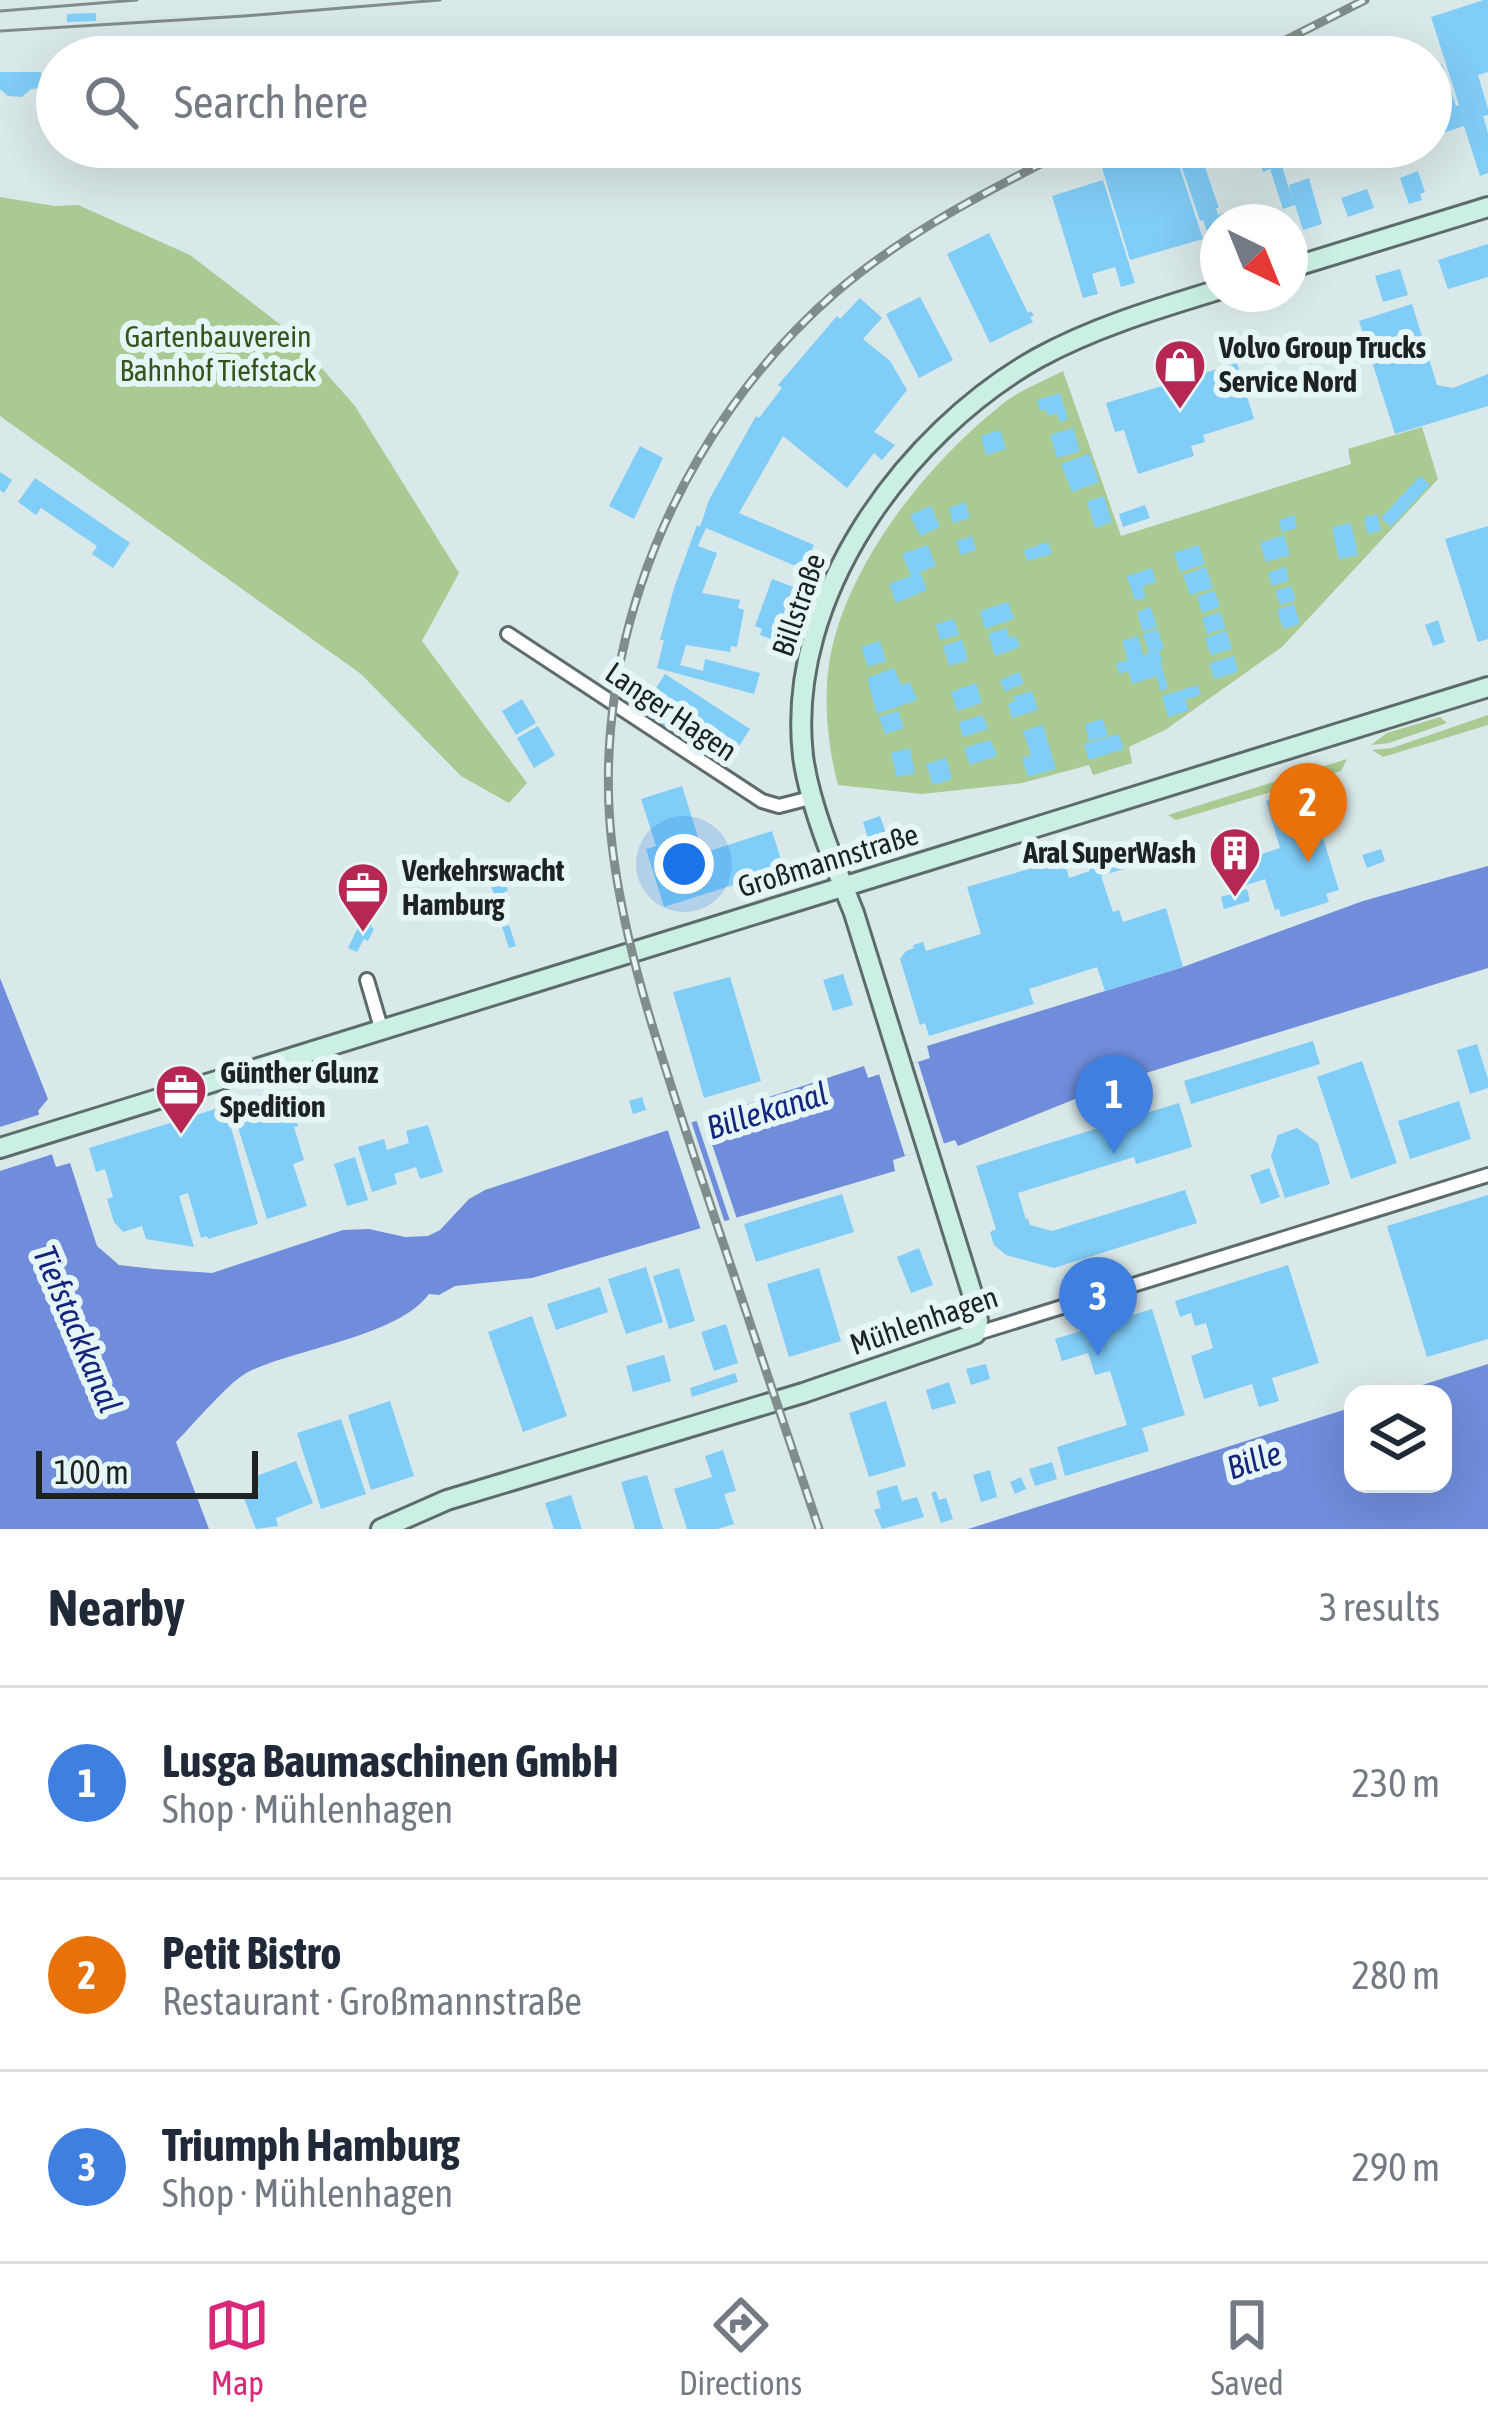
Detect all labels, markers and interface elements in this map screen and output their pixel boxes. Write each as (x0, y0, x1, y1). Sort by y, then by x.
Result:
search box (36, 36, 1452, 168)
icon: search (78, 69, 144, 135)
text: Search here (174, 76, 368, 128)
north arrow (1200, 204, 1308, 312)
park label: Gartenbauverein Bahnhof Tiefstack (119, 319, 317, 387)
place label: Volvo Group Trucks Service Nord (1218, 330, 1426, 398)
shop icon: Volvo Group Trucks Service Nord (1152, 337, 1208, 411)
street label: Billstraße (765, 549, 831, 660)
street label: Langer Hagen (600, 655, 744, 767)
pin: 2 (1269, 763, 1347, 862)
street label: Großmannstraße (733, 816, 922, 904)
building icon: Aral SuperWash (1207, 825, 1263, 899)
your location (654, 834, 714, 894)
place label: Aral SuperWash (1022, 835, 1196, 869)
place label: Verkehrswacht Hamburg (401, 853, 565, 921)
office icon: Verkehrswacht Hamburg (335, 860, 391, 934)
place label: Günther Glunz Spedition (220, 1055, 379, 1123)
pin: 1 (1075, 1055, 1153, 1154)
office icon: Günther Glunz Spedition (153, 1062, 209, 1136)
water label: Billekanal (702, 1074, 832, 1146)
water label: Tiefstackkanal (26, 1240, 130, 1418)
pin: 3 (1059, 1257, 1137, 1356)
street label: Mühlenhagen (845, 1279, 1002, 1361)
map controls (1344, 1385, 1452, 1493)
button: layers (1344, 1385, 1452, 1493)
water label: Bille (1222, 1433, 1286, 1487)
scale bar (36, 1445, 258, 1498)
text: 100 m (54, 1453, 129, 1491)
text: Nearby (48, 1578, 185, 1637)
text: 3 results (1319, 1585, 1440, 1629)
text: Lusga Baumaschinen GmbH (162, 1735, 619, 1787)
text: 1 (78, 1761, 96, 1805)
text: 230 m (1352, 1761, 1440, 1805)
text: Shop · Mühlenhagen (162, 1787, 453, 1831)
text: Petit Bistro (162, 1927, 341, 1979)
text: 2 (78, 1953, 96, 1997)
text: 280 m (1352, 1953, 1440, 1997)
text: Restaurant · Großmannstraße (162, 1979, 582, 2023)
text: Triumph Hamburg (162, 2119, 460, 2171)
text: 3 (78, 2145, 96, 2189)
text: 290 m (1352, 2145, 1440, 2189)
text: Shop · Mühlenhagen (162, 2171, 453, 2215)
tab: Map (204, 2292, 270, 2402)
tab: Directions (679, 2292, 802, 2402)
tab: Saved (1211, 2292, 1284, 2402)

